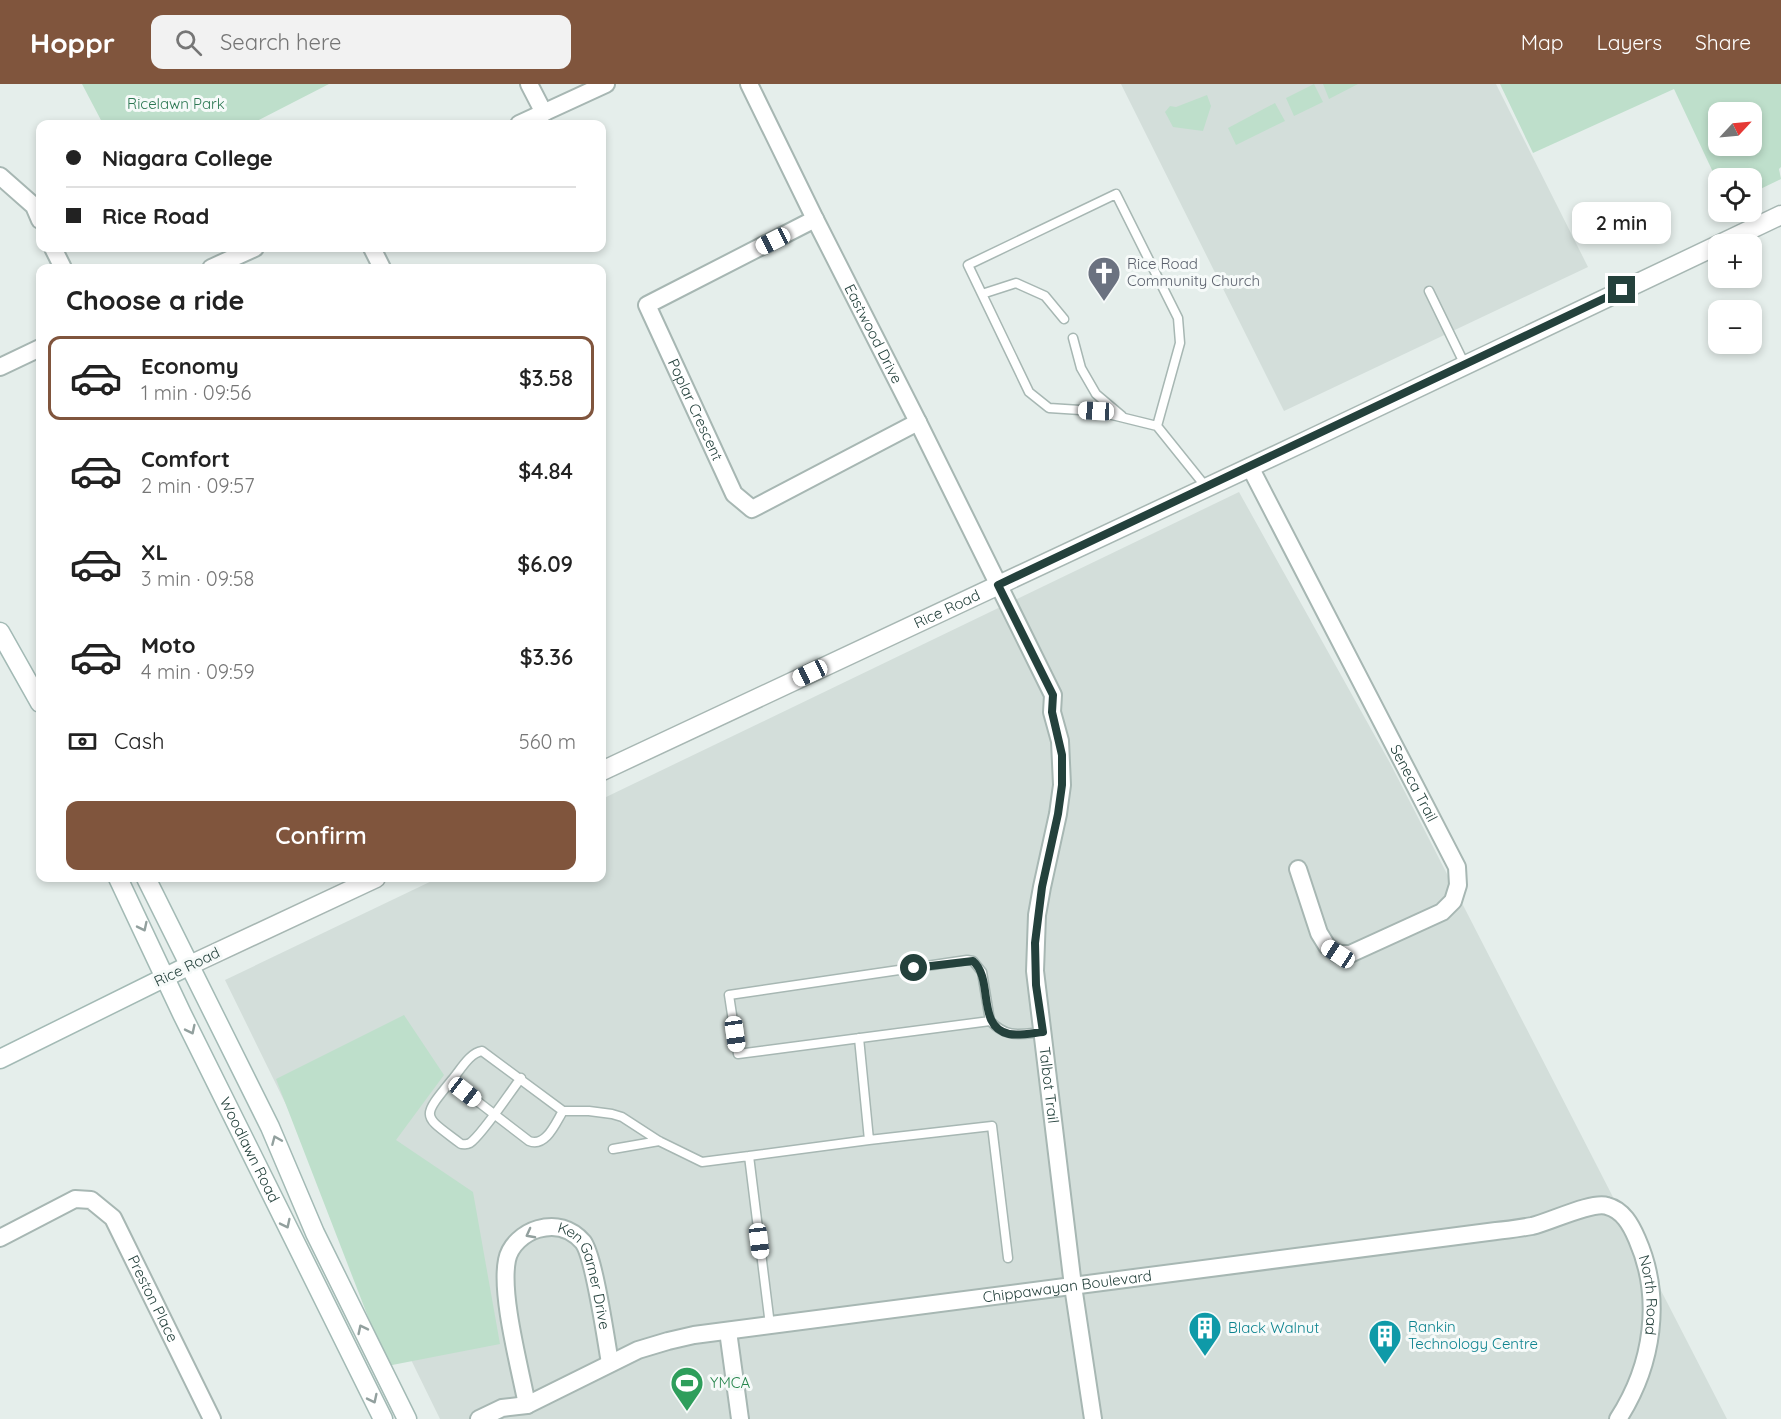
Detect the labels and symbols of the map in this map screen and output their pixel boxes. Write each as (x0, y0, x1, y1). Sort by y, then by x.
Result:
park label: Ricelawn Park (127, 94, 225, 113)
north arrow (1708, 102, 1762, 156)
callout: 2 min (1572, 203, 1672, 245)
car (753, 225, 793, 257)
place label: Rice Road Community Church (1127, 254, 1260, 290)
church icon: Rice Road Community Church (1086, 255, 1122, 302)
route end (1608, 276, 1635, 303)
street label: Eastwood Drive (841, 281, 907, 387)
street label: Poplar Crescent (664, 355, 727, 464)
car (1078, 401, 1114, 421)
street label: Rice Road (911, 585, 983, 632)
car (790, 657, 830, 689)
street label: Seneca Trail (1386, 741, 1442, 825)
one-way arrow (135, 921, 147, 932)
car (1318, 937, 1358, 971)
street label: Rice Road (151, 942, 223, 991)
route start (900, 954, 927, 981)
car (724, 1015, 746, 1053)
one-way arrow (183, 1024, 195, 1035)
street label: Talbot Trail (1035, 1046, 1063, 1124)
car (445, 1074, 485, 1110)
street label: Woodlawn Road (216, 1094, 284, 1205)
one-way arrow (271, 1136, 283, 1147)
one-way arrow (279, 1218, 291, 1229)
street label: Ken Garner Drive (556, 1218, 614, 1331)
car (748, 1222, 770, 1260)
one-way arrow (525, 1226, 536, 1238)
street label: Preston Place (124, 1252, 183, 1345)
street label: North Road (1635, 1253, 1662, 1336)
street label: Chippawayan Boulevard (982, 1266, 1153, 1306)
building icon: Black Walnut (1187, 1310, 1223, 1357)
place label: Rankin Technology Centre (1408, 1317, 1538, 1353)
place label: Black Walnut (1228, 1318, 1319, 1337)
building icon: Rankin Technology Centre (1367, 1318, 1403, 1365)
one-way arrow (358, 1325, 369, 1335)
sports icon: YMCA (669, 1365, 705, 1412)
place label: YMCA (710, 1373, 751, 1392)
one-way arrow (366, 1392, 377, 1403)

